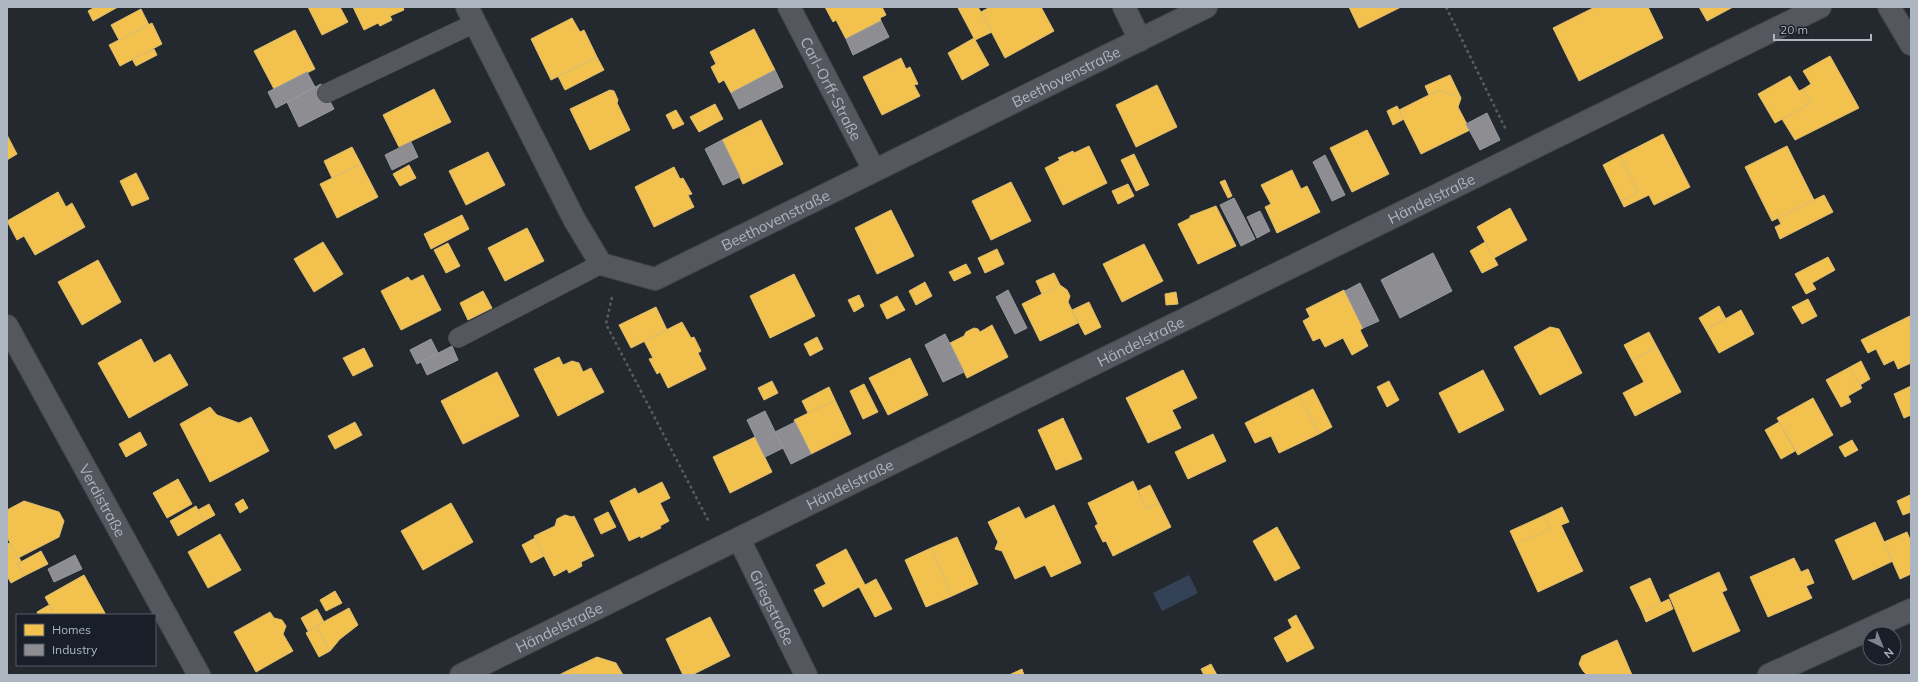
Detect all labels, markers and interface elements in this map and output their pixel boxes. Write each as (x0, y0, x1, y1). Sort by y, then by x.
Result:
scale bar (1774, 16, 1871, 42)
text: 20 m (1780, 22, 1808, 37)
street label: Carl-Orff-Straße (797, 33, 866, 144)
street label: Beethovenstraße (1008, 41, 1123, 111)
street label: Händelstraße (1384, 169, 1478, 228)
street label: Beethovenstraße (718, 185, 833, 254)
street label: Händelstraße (1094, 312, 1187, 371)
street label: Händelstraße (803, 455, 896, 513)
street label: Verdistraße (75, 461, 131, 540)
street label: Griegstraße (746, 566, 799, 648)
street label: Händelstraße (512, 597, 606, 656)
legend (16, 614, 156, 666)
text: Homes (52, 622, 91, 637)
north arrow (1862, 626, 1902, 666)
text: Industry (52, 642, 98, 657)
text: N (1881, 645, 1897, 661)

